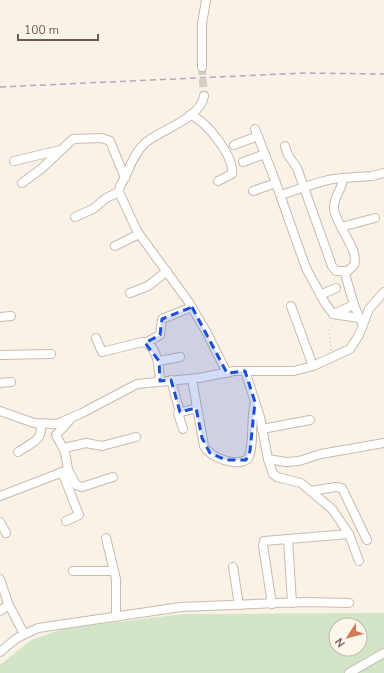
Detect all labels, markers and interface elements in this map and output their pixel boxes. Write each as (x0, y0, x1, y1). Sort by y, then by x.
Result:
scale bar (18, 16, 98, 42)
text: 100 m (24, 22, 59, 38)
north arrow (328, 617, 368, 657)
text: N (332, 635, 349, 650)

